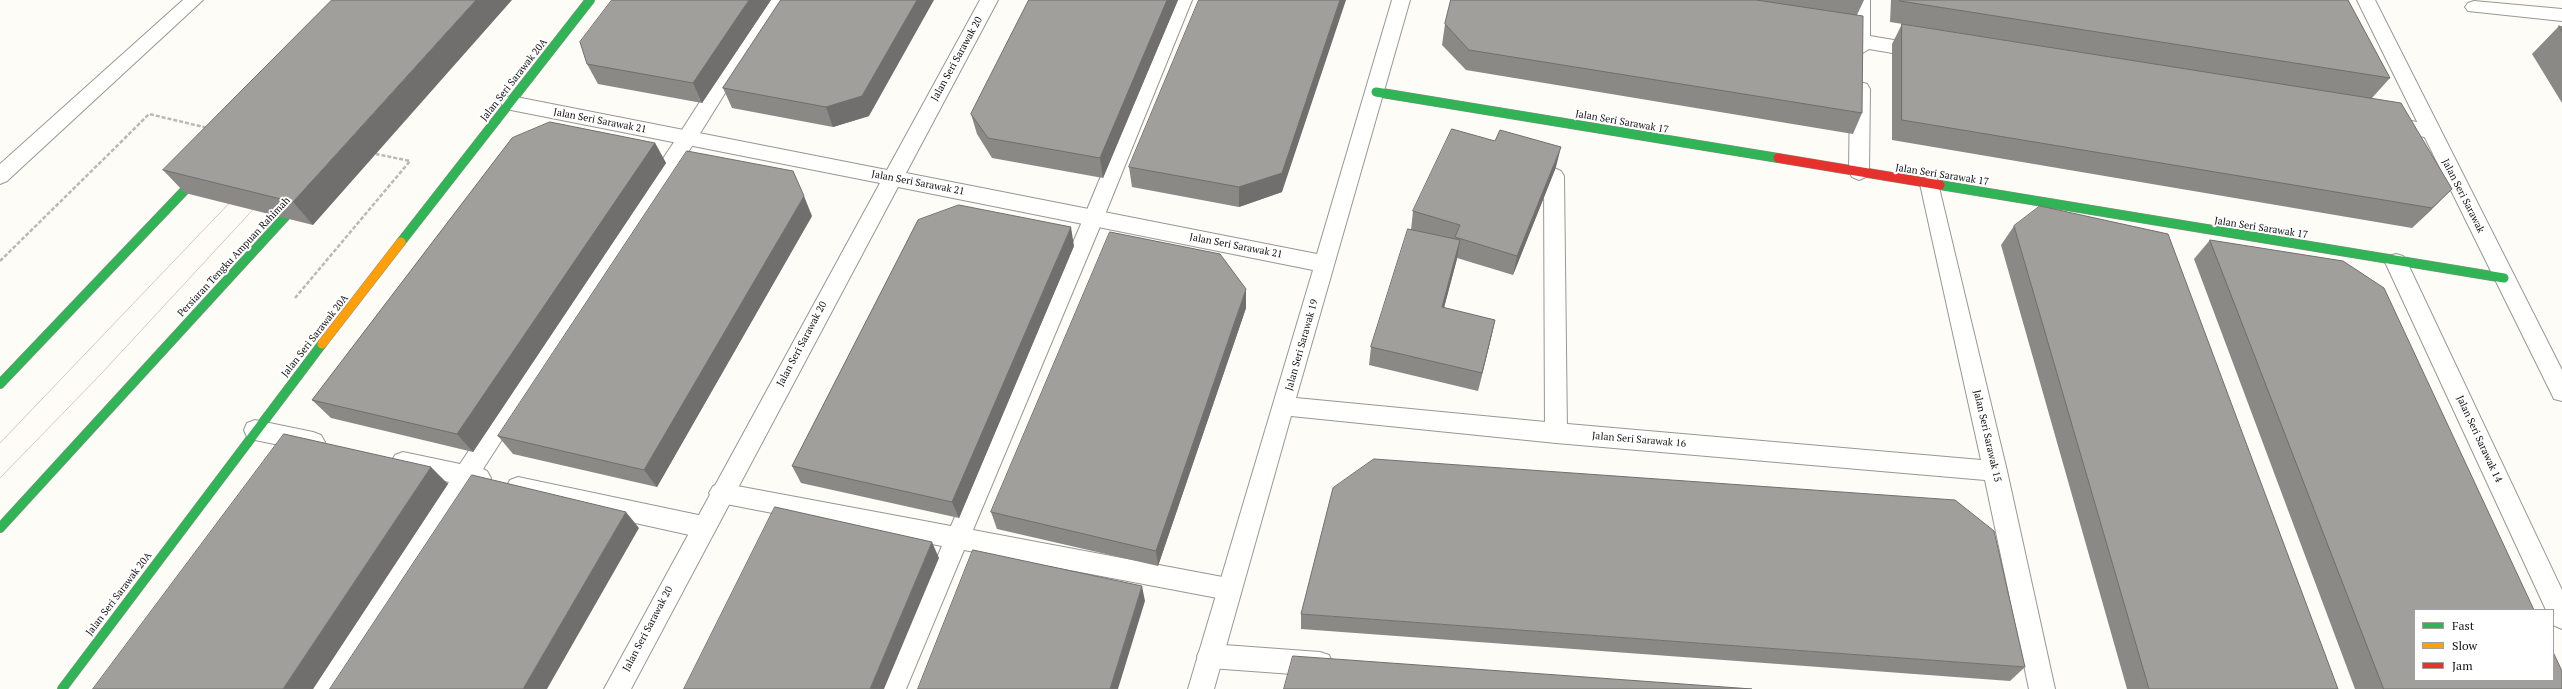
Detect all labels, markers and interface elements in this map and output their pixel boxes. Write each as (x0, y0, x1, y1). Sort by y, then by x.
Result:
street label: Jalan Seri Sarawak 20 (929, 15, 985, 103)
street label: Jalan Seri Sarawak 20A (478, 36, 550, 124)
street label: Jalan Seri Sarawak 21 (553, 106, 647, 136)
street label: Jalan Seri Sarawak 17 (1574, 108, 1670, 136)
street label: Jalan Seri Sarawak (2439, 157, 2487, 235)
street label: Jalan Seri Sarawak 17 (1894, 162, 1990, 188)
street label: Jalan Seri Sarawak 21 (871, 168, 965, 198)
street label: Persiaran Tengku Ampuan Rahimah (175, 195, 293, 319)
street label: Jalan Seri Sarawak 17 (2213, 215, 2309, 241)
street label: Jalan Seri Sarawak 21 (1189, 231, 1283, 261)
street label: Jalan Seri Sarawak 20A (279, 292, 351, 380)
street label: Jalan Seri Sarawak 19 (1283, 298, 1321, 392)
street label: Jalan Seri Sarawak 20 (775, 299, 829, 389)
street label: Jalan Seri Sarawak 15 (1971, 389, 2003, 483)
street label: Jalan Seri Sarawak 14 (2454, 394, 2504, 484)
street label: Jalan Seri Sarawak 16 (1591, 430, 1687, 450)
street label: Jalan Seri Sarawak 20A (84, 550, 154, 638)
street label: Jalan Seri Sarawak 20 (621, 584, 675, 674)
legend (2414, 609, 2554, 681)
text: Fast (2452, 618, 2474, 633)
text: Slow (2452, 638, 2477, 653)
text: Jam (2452, 658, 2473, 673)

